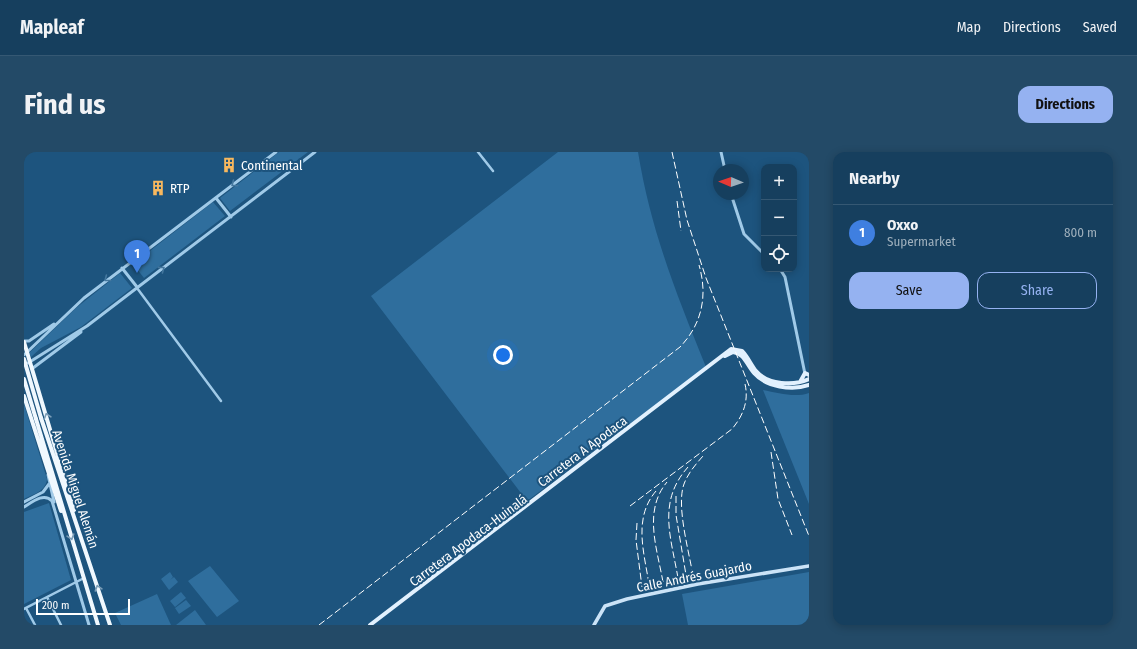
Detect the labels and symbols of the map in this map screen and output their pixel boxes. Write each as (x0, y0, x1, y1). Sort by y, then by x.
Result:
building icon: Continental (220, 156, 238, 174)
place label: Continental (241, 158, 303, 173)
north arrow (713, 164, 749, 200)
building icon: RTP (149, 179, 167, 197)
one-way arrow (231, 179, 238, 186)
place label: RTP (170, 181, 190, 196)
pin: 1 (124, 240, 150, 273)
one-way arrow (158, 266, 165, 273)
one-way arrow (105, 274, 112, 281)
your location (493, 345, 513, 365)
one-way arrow (43, 412, 52, 419)
street label: Carretera A Apodaca (535, 413, 630, 490)
street label: Avenida Miguel Alemán (49, 428, 102, 550)
street label: Carretera Apodaca-Huinalá (407, 491, 530, 589)
one-way arrow (66, 533, 75, 540)
street label: Calle Andrés Guajardo (635, 558, 753, 595)
one-way arrow (94, 585, 103, 592)
scale bar (36, 597, 130, 616)

